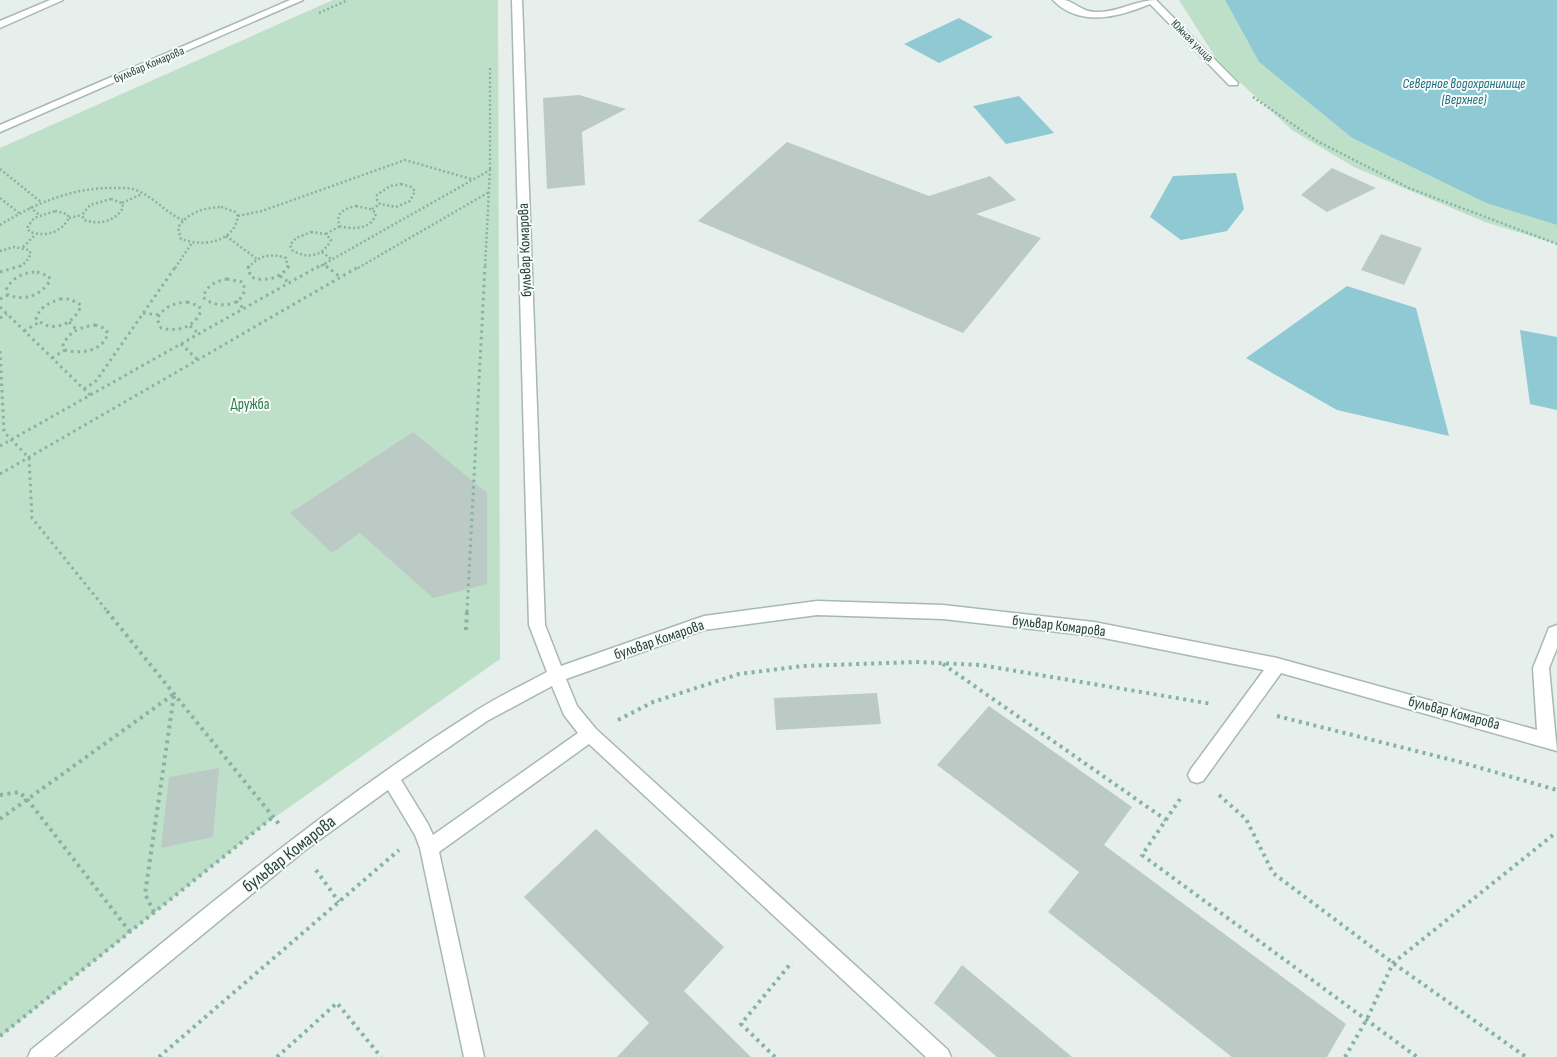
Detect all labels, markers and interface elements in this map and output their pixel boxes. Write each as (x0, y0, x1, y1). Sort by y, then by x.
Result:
street label: Южная улица (1168, 17, 1217, 66)
street label: бульвар Комарова (111, 43, 187, 87)
water label: Северное водохранилище (Верхнее) (1402, 75, 1526, 108)
street label: бульвар Комарова (514, 202, 536, 297)
park label: Дружба (230, 395, 270, 414)
street label: бульвар Комарова (1011, 611, 1107, 641)
street label: бульвар Комарова (611, 616, 707, 664)
street label: бульвар Комарова (1406, 692, 1502, 734)
street label: бульвар Комарова (238, 811, 340, 897)

